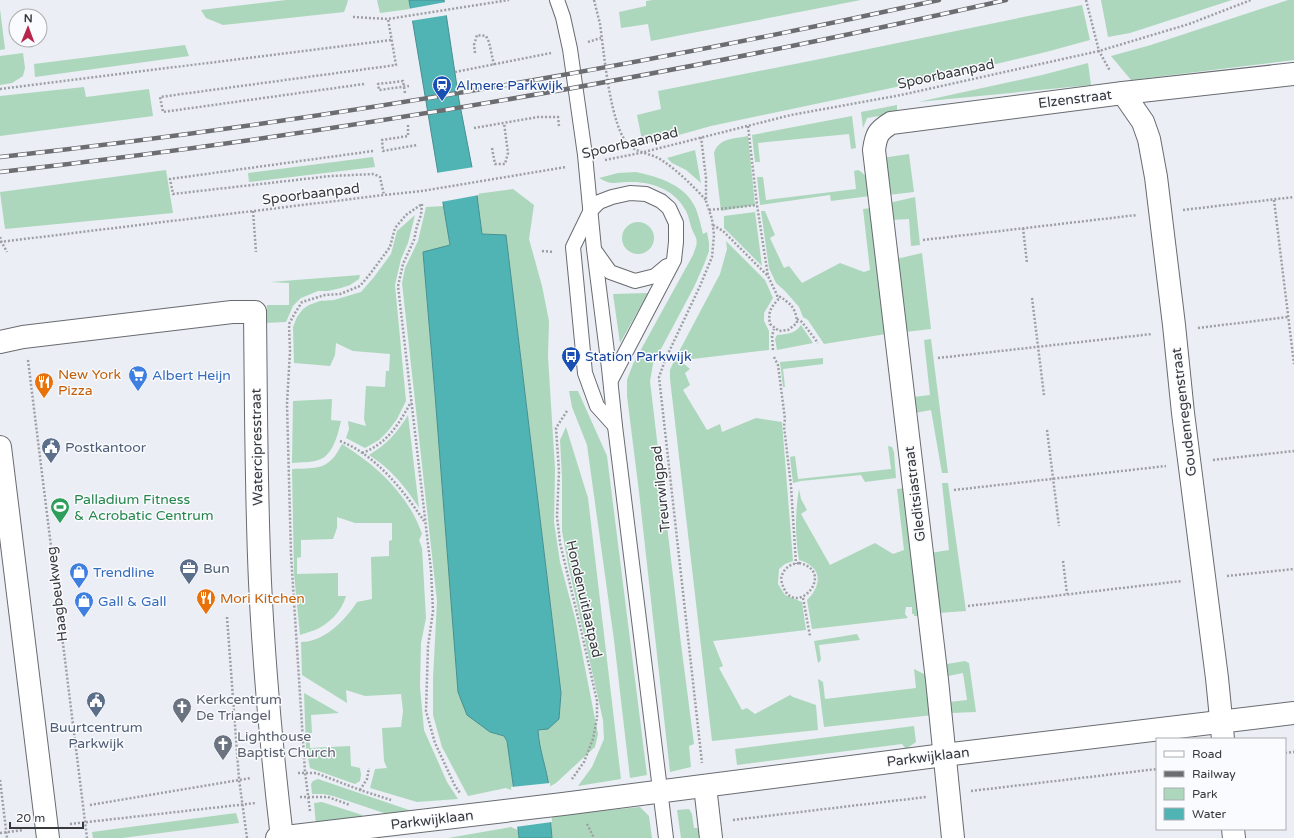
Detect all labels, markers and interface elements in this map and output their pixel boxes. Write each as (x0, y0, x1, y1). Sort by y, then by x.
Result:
north arrow (8, 8, 48, 48)
text: N (24, 12, 33, 25)
street label: Spoorbaanpad (896, 55, 996, 93)
station icon: Almere Parkwijk (431, 74, 453, 102)
place label: Almere Parkwijk (456, 77, 563, 94)
street label: Elzenstraat (1037, 86, 1113, 112)
street label: Spoorbaanpad (580, 124, 680, 162)
street label: Spoorbaanpad (261, 180, 361, 208)
bus stop icon: Station Parkwijk (560, 345, 582, 373)
street label: Goudenregenstraat (1168, 346, 1200, 477)
place label: Station Parkwijk (585, 348, 692, 365)
supermarket icon: Albert Heijn (127, 364, 149, 392)
place label: New York Pizza (58, 366, 121, 399)
place label: Albert Heijn (152, 367, 231, 384)
restaurant icon: New York Pizza (33, 371, 55, 399)
street label: Watercipresstraat (247, 387, 267, 506)
public building icon: Postkantoor (40, 436, 62, 464)
place label: Postkantoor (65, 439, 147, 456)
street label: Treurwilgpad (648, 445, 674, 533)
street label: Gleditsiastraat (901, 445, 929, 543)
place label: Palladium Fitness & Acrobatic Centrum (74, 491, 214, 524)
sports icon: Palladium Fitness & Acrobatic Centrum (49, 496, 71, 524)
street label: Hondenuitlaatpad (562, 539, 606, 659)
street label: Haagbeukweg (43, 545, 71, 643)
office icon: Bun (178, 557, 200, 585)
place label: Bun (203, 560, 230, 577)
shop icon: Trendline (68, 561, 90, 589)
place label: Trendline (93, 564, 155, 581)
restaurant icon: Mori Kitchen (195, 587, 217, 615)
shop icon: Gall & Gall (73, 590, 95, 618)
place label: Mori Kitchen (220, 590, 305, 607)
place label: Gall & Gall (98, 593, 166, 610)
public building icon: Buurtcentrum Parkwijk (85, 690, 107, 718)
place label: Kerkcentrum De Triangel (196, 691, 282, 724)
church icon: Kerkcentrum De Triangel (171, 696, 193, 724)
place label: Buurtcentrum Parkwijk (49, 719, 143, 752)
place label: Lighthouse Baptist Church (237, 728, 336, 761)
church icon: Lighthouse Baptist Church (212, 733, 234, 761)
legend (1156, 738, 1286, 830)
street label: Parkwijklaan (886, 743, 970, 771)
text: Road (1192, 747, 1222, 761)
text: Railway (1192, 767, 1236, 781)
text: Park (1192, 787, 1218, 801)
scale bar (10, 804, 83, 830)
street label: Parkwijklaan (390, 806, 474, 834)
text: Water (1192, 807, 1227, 821)
text: 20 m (16, 811, 45, 825)

